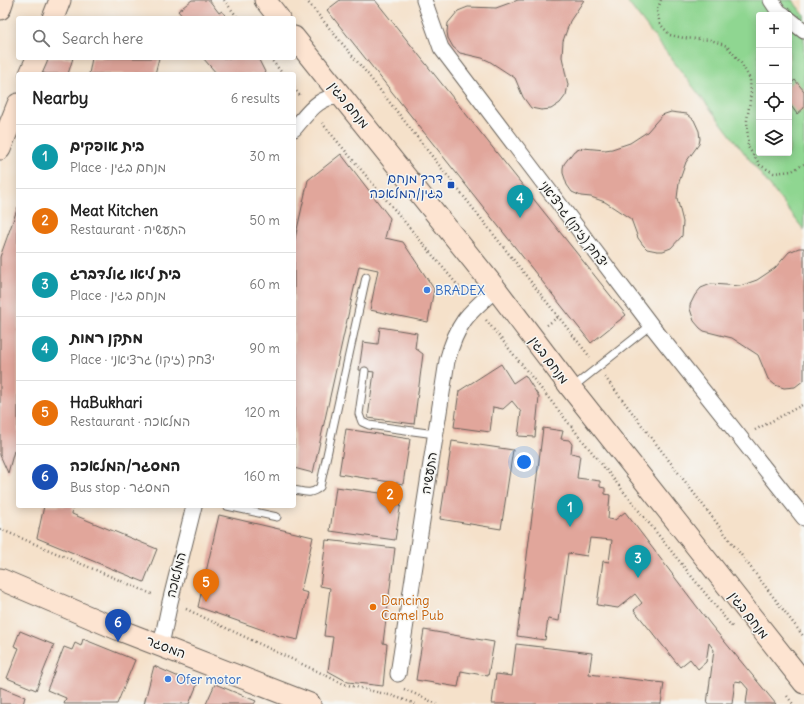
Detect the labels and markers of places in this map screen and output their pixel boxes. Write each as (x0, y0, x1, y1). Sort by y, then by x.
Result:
place label: דרך מנחם בגין/המלאכה (370, 170, 443, 202)
marker: דרך מנחם בגין/המלאכה (446, 180, 456, 190)
pin: 4 (507, 185, 533, 218)
place label: BRADEX (435, 282, 485, 299)
marker: BRADEX (422, 285, 432, 295)
pin: 2 (377, 481, 403, 514)
pin: 1 (557, 494, 583, 527)
pin: 3 (625, 545, 651, 578)
pin: 5 (193, 569, 219, 602)
place label: Dancing Camel Pub (381, 592, 444, 624)
marker: Dancing Camel Pub (368, 602, 378, 612)
pin: 6 (105, 609, 131, 642)
place label: Ofer motor (176, 671, 242, 688)
marker: Ofer motor (163, 674, 173, 684)

